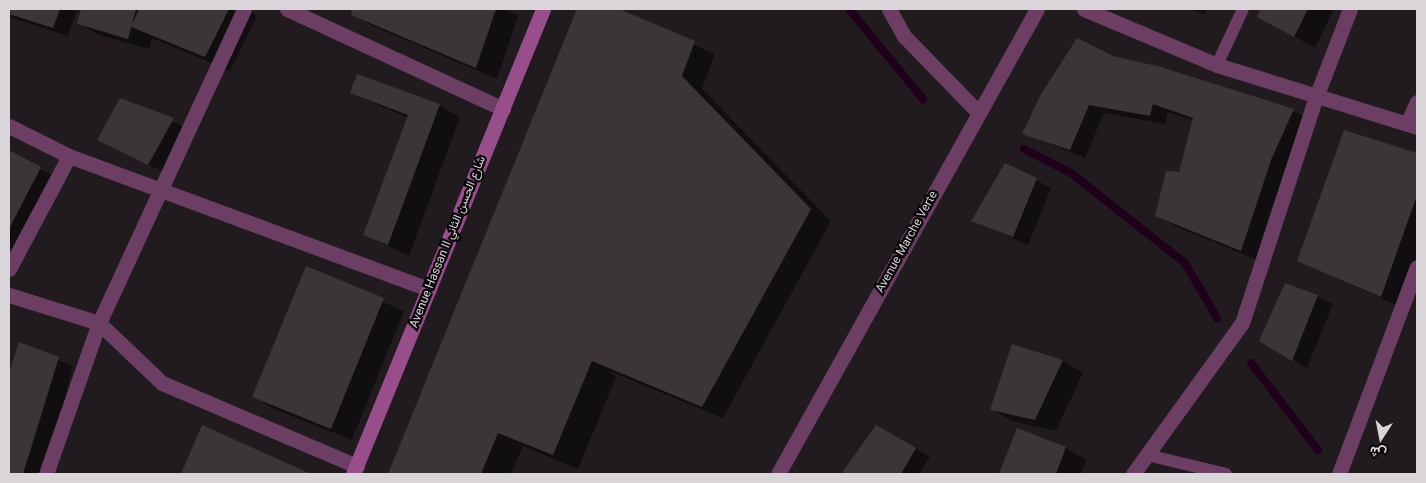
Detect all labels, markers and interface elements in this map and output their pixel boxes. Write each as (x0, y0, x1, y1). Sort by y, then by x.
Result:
street label: Avenue Hassan II شارع الحسن الثاني (407, 154, 489, 330)
street label: Avenue Marche Verte (873, 189, 941, 295)
north arrow (1356, 413, 1406, 463)
text: ش (1368, 443, 1388, 462)

